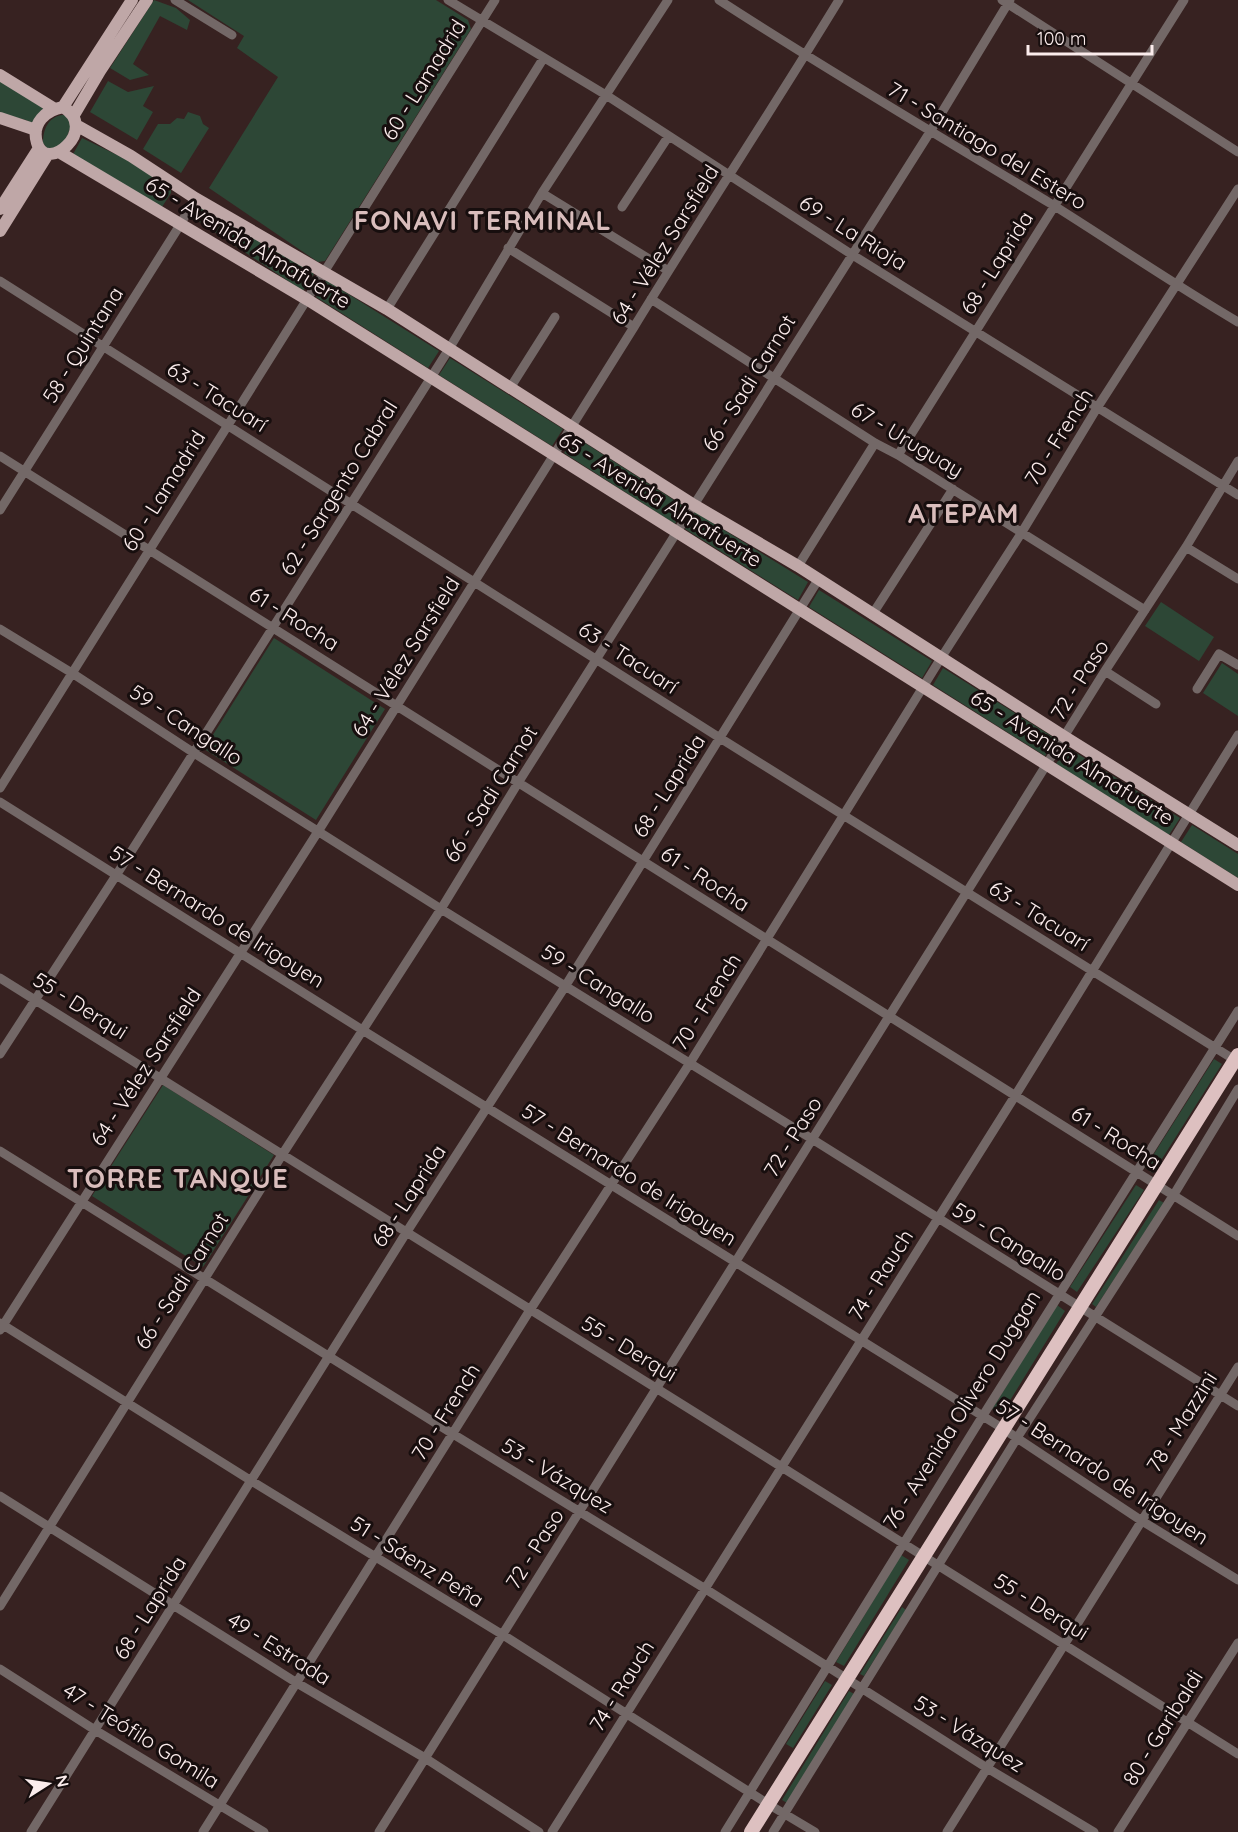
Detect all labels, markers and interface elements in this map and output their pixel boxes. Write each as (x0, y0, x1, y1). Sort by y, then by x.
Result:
street label: 60 - Lamadrid (376, 14, 471, 145)
scale bar (1028, 18, 1152, 56)
text: 100 m (1037, 27, 1086, 50)
street label: 71 - Santiago del Estero (883, 75, 1092, 215)
street label: 64 - Vélez Sarsfield (604, 160, 724, 329)
street label: 65 - Avenida Almafuerte (141, 171, 356, 314)
street label: 69 - La Rioja (795, 189, 912, 275)
district label: FONAVI TERMINAL (354, 203, 612, 237)
street label: 68 - Laprida (954, 206, 1038, 319)
street label: 58 - Quintana (36, 282, 128, 407)
street label: 66 - Sadi Carnot (696, 309, 801, 456)
street label: 63 - Tacuarí (163, 355, 273, 437)
street label: 70 - French (1018, 383, 1098, 490)
street label: 62 - Sargento Cabral (274, 395, 403, 580)
street label: 67 - Uruguay (847, 396, 968, 483)
street label: 60 - Lamadrid (116, 425, 211, 556)
street label: 65 - Avenida Almafuerte (554, 426, 767, 572)
district label: ATEPAM (908, 496, 1020, 530)
street label: 64 - Vélez Sarsfield (345, 572, 465, 741)
street label: 61 - Rocha (245, 580, 344, 656)
street label: 63 - Tacuarí (574, 615, 684, 699)
street label: 72 - Paso (1044, 635, 1114, 724)
street label: 59 - Cangallo (125, 678, 248, 770)
street label: 65 - Avenida Almafuerte (966, 684, 1179, 830)
street label: 66 - Sadi Carnot (438, 720, 543, 867)
street label: 68 - Laprida (626, 729, 710, 842)
street label: 57 - Bernardo de Irigoyen (105, 839, 330, 993)
street label: 61 - Rocha (656, 840, 755, 917)
street label: 63 - Tacuarí (985, 874, 1095, 956)
street label: 59 - Cangallo (537, 938, 660, 1028)
street label: 70 - French (666, 948, 746, 1055)
street label: 55 - Derqui (28, 966, 133, 1044)
street label: 64 - Vélez Sarsfield (84, 982, 206, 1151)
street label: 72 - Paso (757, 1092, 827, 1181)
street label: 57 - Bernardo de Irigoyen (517, 1097, 742, 1251)
street label: 61 - Rocha (1067, 1099, 1166, 1175)
street label: 68 - Laprida (365, 1139, 451, 1252)
district label: TORRE TANQUE (67, 1161, 289, 1195)
street label: 59 - Cangallo (948, 1196, 1071, 1286)
street label: 66 - Sadi Carnot (129, 1207, 234, 1354)
street label: 74 - Rauch (842, 1224, 918, 1325)
street label: 76 - Avenida Olivero Duggan (877, 1285, 1046, 1534)
street label: 55 - Derqui (577, 1310, 682, 1387)
street label: 70 - French (405, 1358, 485, 1465)
street label: 78 - Mazzini (1140, 1367, 1222, 1476)
street label: 57 - Bernardo de Irigoyen (991, 1393, 1214, 1550)
street label: 53 - Vázquez (497, 1432, 618, 1518)
street label: 72 - Paso (499, 1504, 569, 1593)
street label: 51 - Sáenz Peña (346, 1510, 489, 1613)
street label: 68 - Laprida (107, 1551, 191, 1664)
street label: 55 - Derqui (989, 1567, 1094, 1645)
street label: 49 - Estrada (223, 1606, 336, 1690)
street label: 74 - Rauch (583, 1635, 659, 1736)
street label: 80 - Garibaldi (1116, 1665, 1208, 1790)
street label: 47 - Teófilo Gomila (59, 1677, 224, 1794)
street label: 53 - Vázquez (910, 1689, 1029, 1777)
north arrow (18, 1754, 78, 1814)
text: N (52, 1773, 74, 1789)

